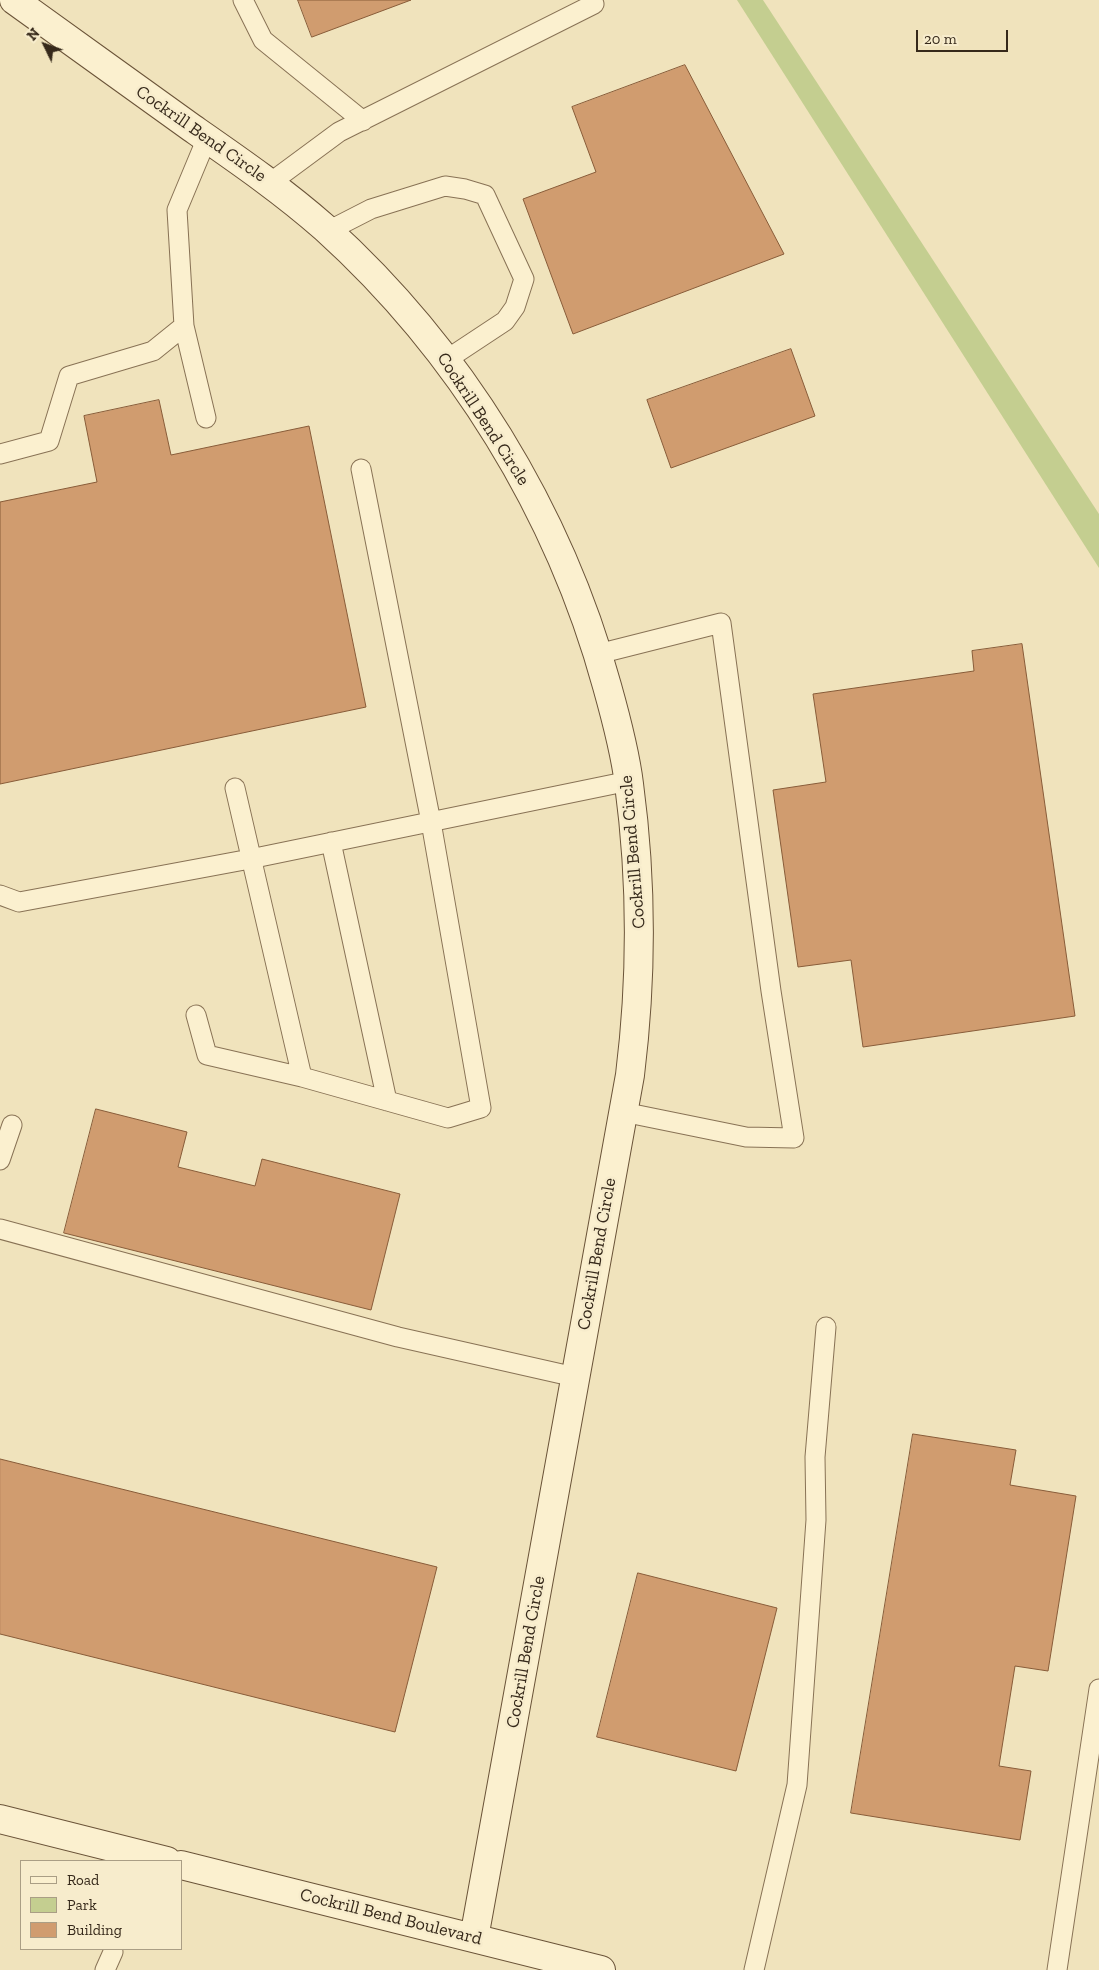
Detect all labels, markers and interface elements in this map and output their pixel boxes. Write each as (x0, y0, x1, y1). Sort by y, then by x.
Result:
north arrow (20, 20, 70, 70)
scale bar (919, 20, 1012, 52)
text: N (24, 25, 43, 44)
text: 20 m (924, 30, 957, 48)
street label: Cockrill Bend Circle (132, 81, 270, 187)
street label: Cockrill Bend Circle (432, 348, 534, 490)
street label: Cockrill Bend Circle (616, 774, 650, 930)
street label: Cockrill Bend Circle (573, 1176, 621, 1332)
street label: Cockrill Bend Circle (502, 1574, 550, 1730)
legend (20, 1860, 182, 1950)
text: Road (67, 1871, 99, 1889)
street label: Cockrill Bend Boulevard (298, 1884, 484, 1950)
text: Park (67, 1896, 97, 1914)
text: Building (67, 1921, 122, 1939)

